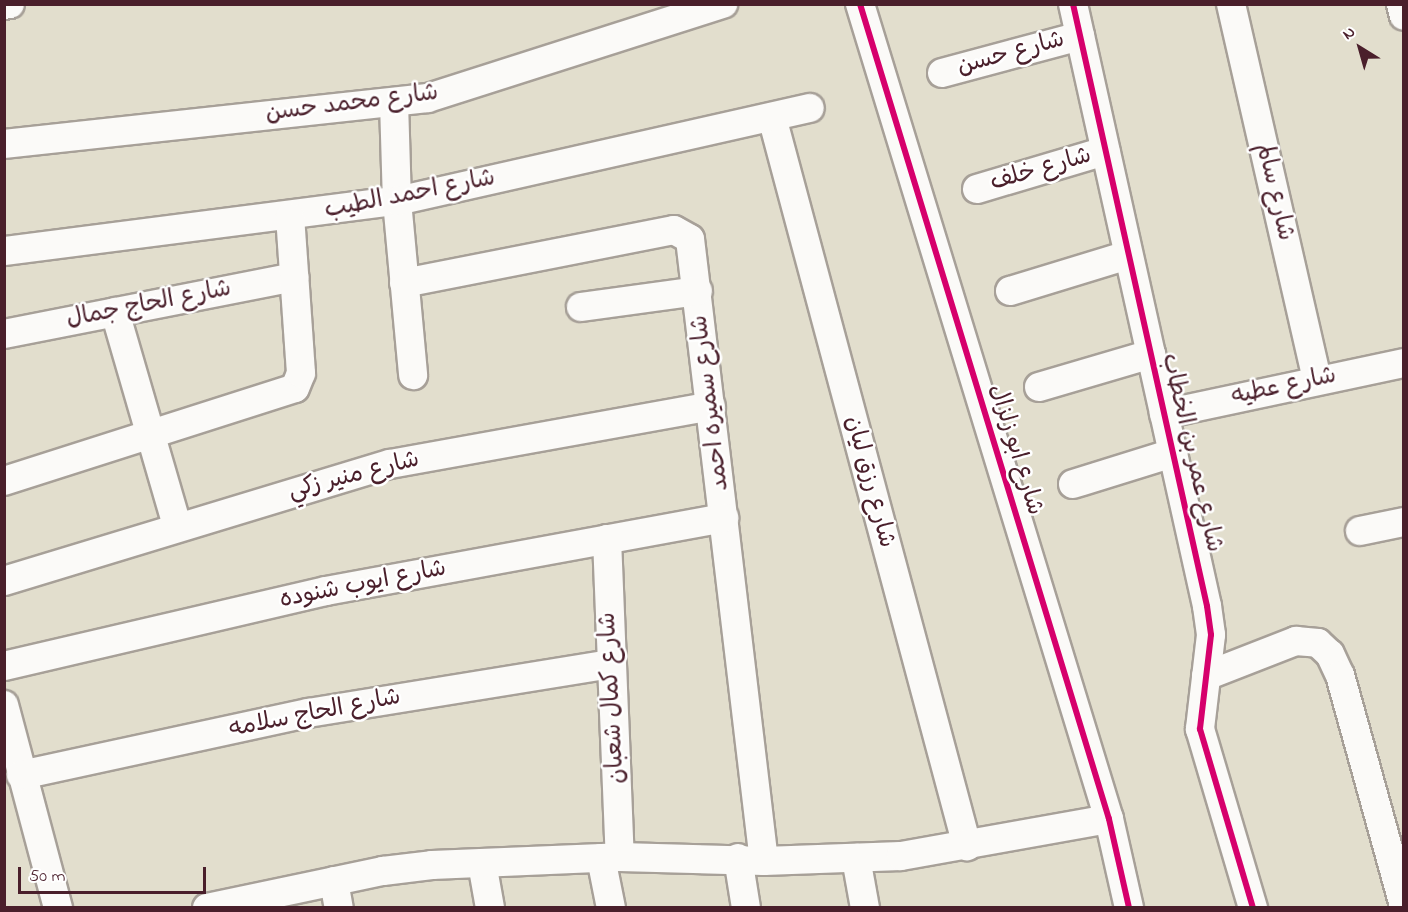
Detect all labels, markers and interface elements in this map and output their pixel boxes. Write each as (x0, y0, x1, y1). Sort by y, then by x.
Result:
north arrow (1330, 18, 1390, 78)
text: N (1338, 21, 1361, 46)
street label: شارع حسن (954, 26, 1068, 82)
street label: شارع محمد حسن (264, 79, 440, 129)
street label: شارع سالم (1249, 140, 1299, 244)
street label: شارع خلف (987, 142, 1095, 198)
street label: شارع احمد الطيب (322, 164, 498, 226)
street label: شارع الحاج جمال (64, 275, 234, 335)
street label: شارع سميره احمد (686, 313, 736, 493)
street label: شارع عمر بن الخطاب (1154, 351, 1228, 555)
street label: شارع عطيه (1229, 362, 1339, 412)
street label: شارع ابو زلزال (981, 381, 1049, 519)
street label: شارع رزق ليان (838, 413, 900, 551)
street label: شارع منير زكي (285, 446, 423, 506)
street label: شارع ايوب شنوده (277, 555, 449, 615)
street label: شارع كمال شعبان (594, 611, 632, 785)
street label: شارع الحاج سلامه (227, 683, 403, 745)
scale bar (21, 855, 208, 893)
text: 50 m (29, 864, 66, 890)

